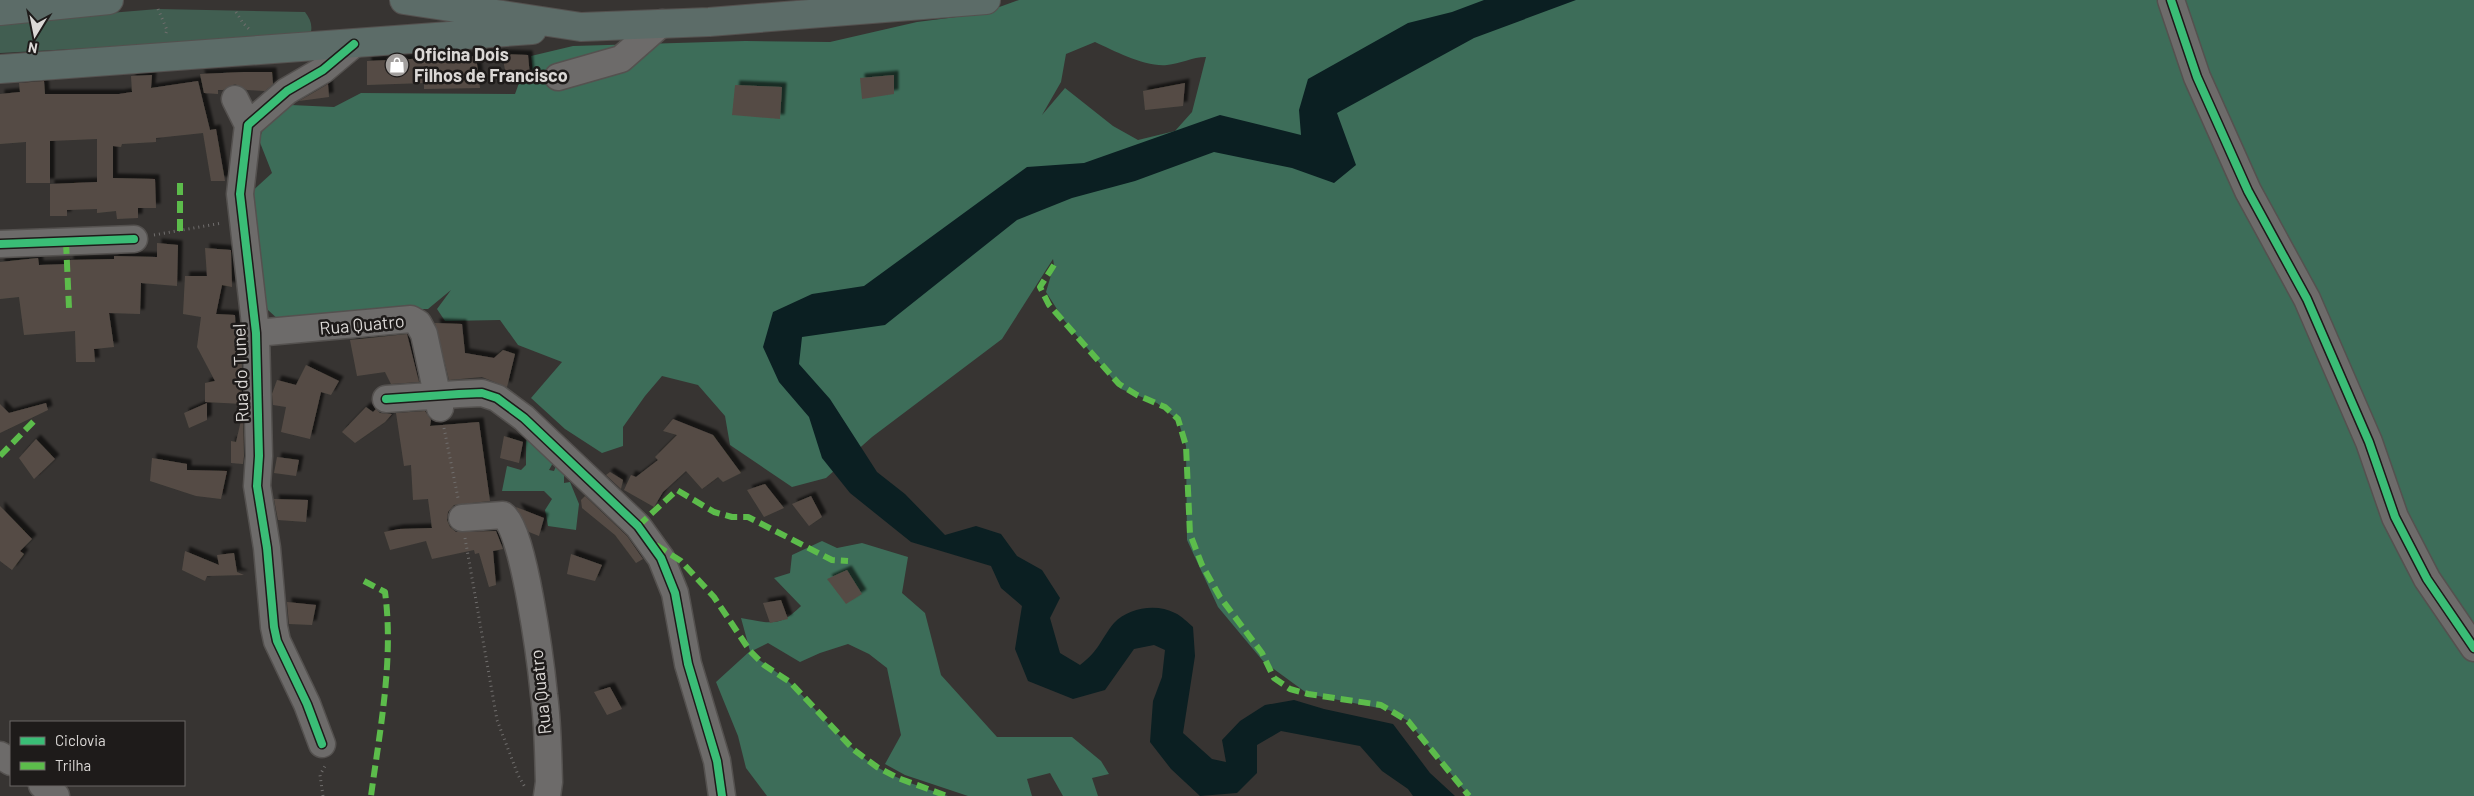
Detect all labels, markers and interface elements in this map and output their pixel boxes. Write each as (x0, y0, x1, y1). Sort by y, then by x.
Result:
north arrow (10, 10, 60, 60)
text: N (27, 39, 39, 57)
place label: Oficina Dois Filhos de Francisco (414, 43, 568, 86)
shop icon: Oficina Dois Filhos de Francisco (384, 52, 410, 78)
street label: Rua Quatro (318, 309, 405, 339)
street label: Rua do Tunel (227, 323, 253, 423)
street label: Rua Quatro (525, 648, 555, 736)
legend (10, 721, 185, 786)
text: Ciclovia (55, 731, 106, 749)
text: Trilha (55, 756, 91, 774)

